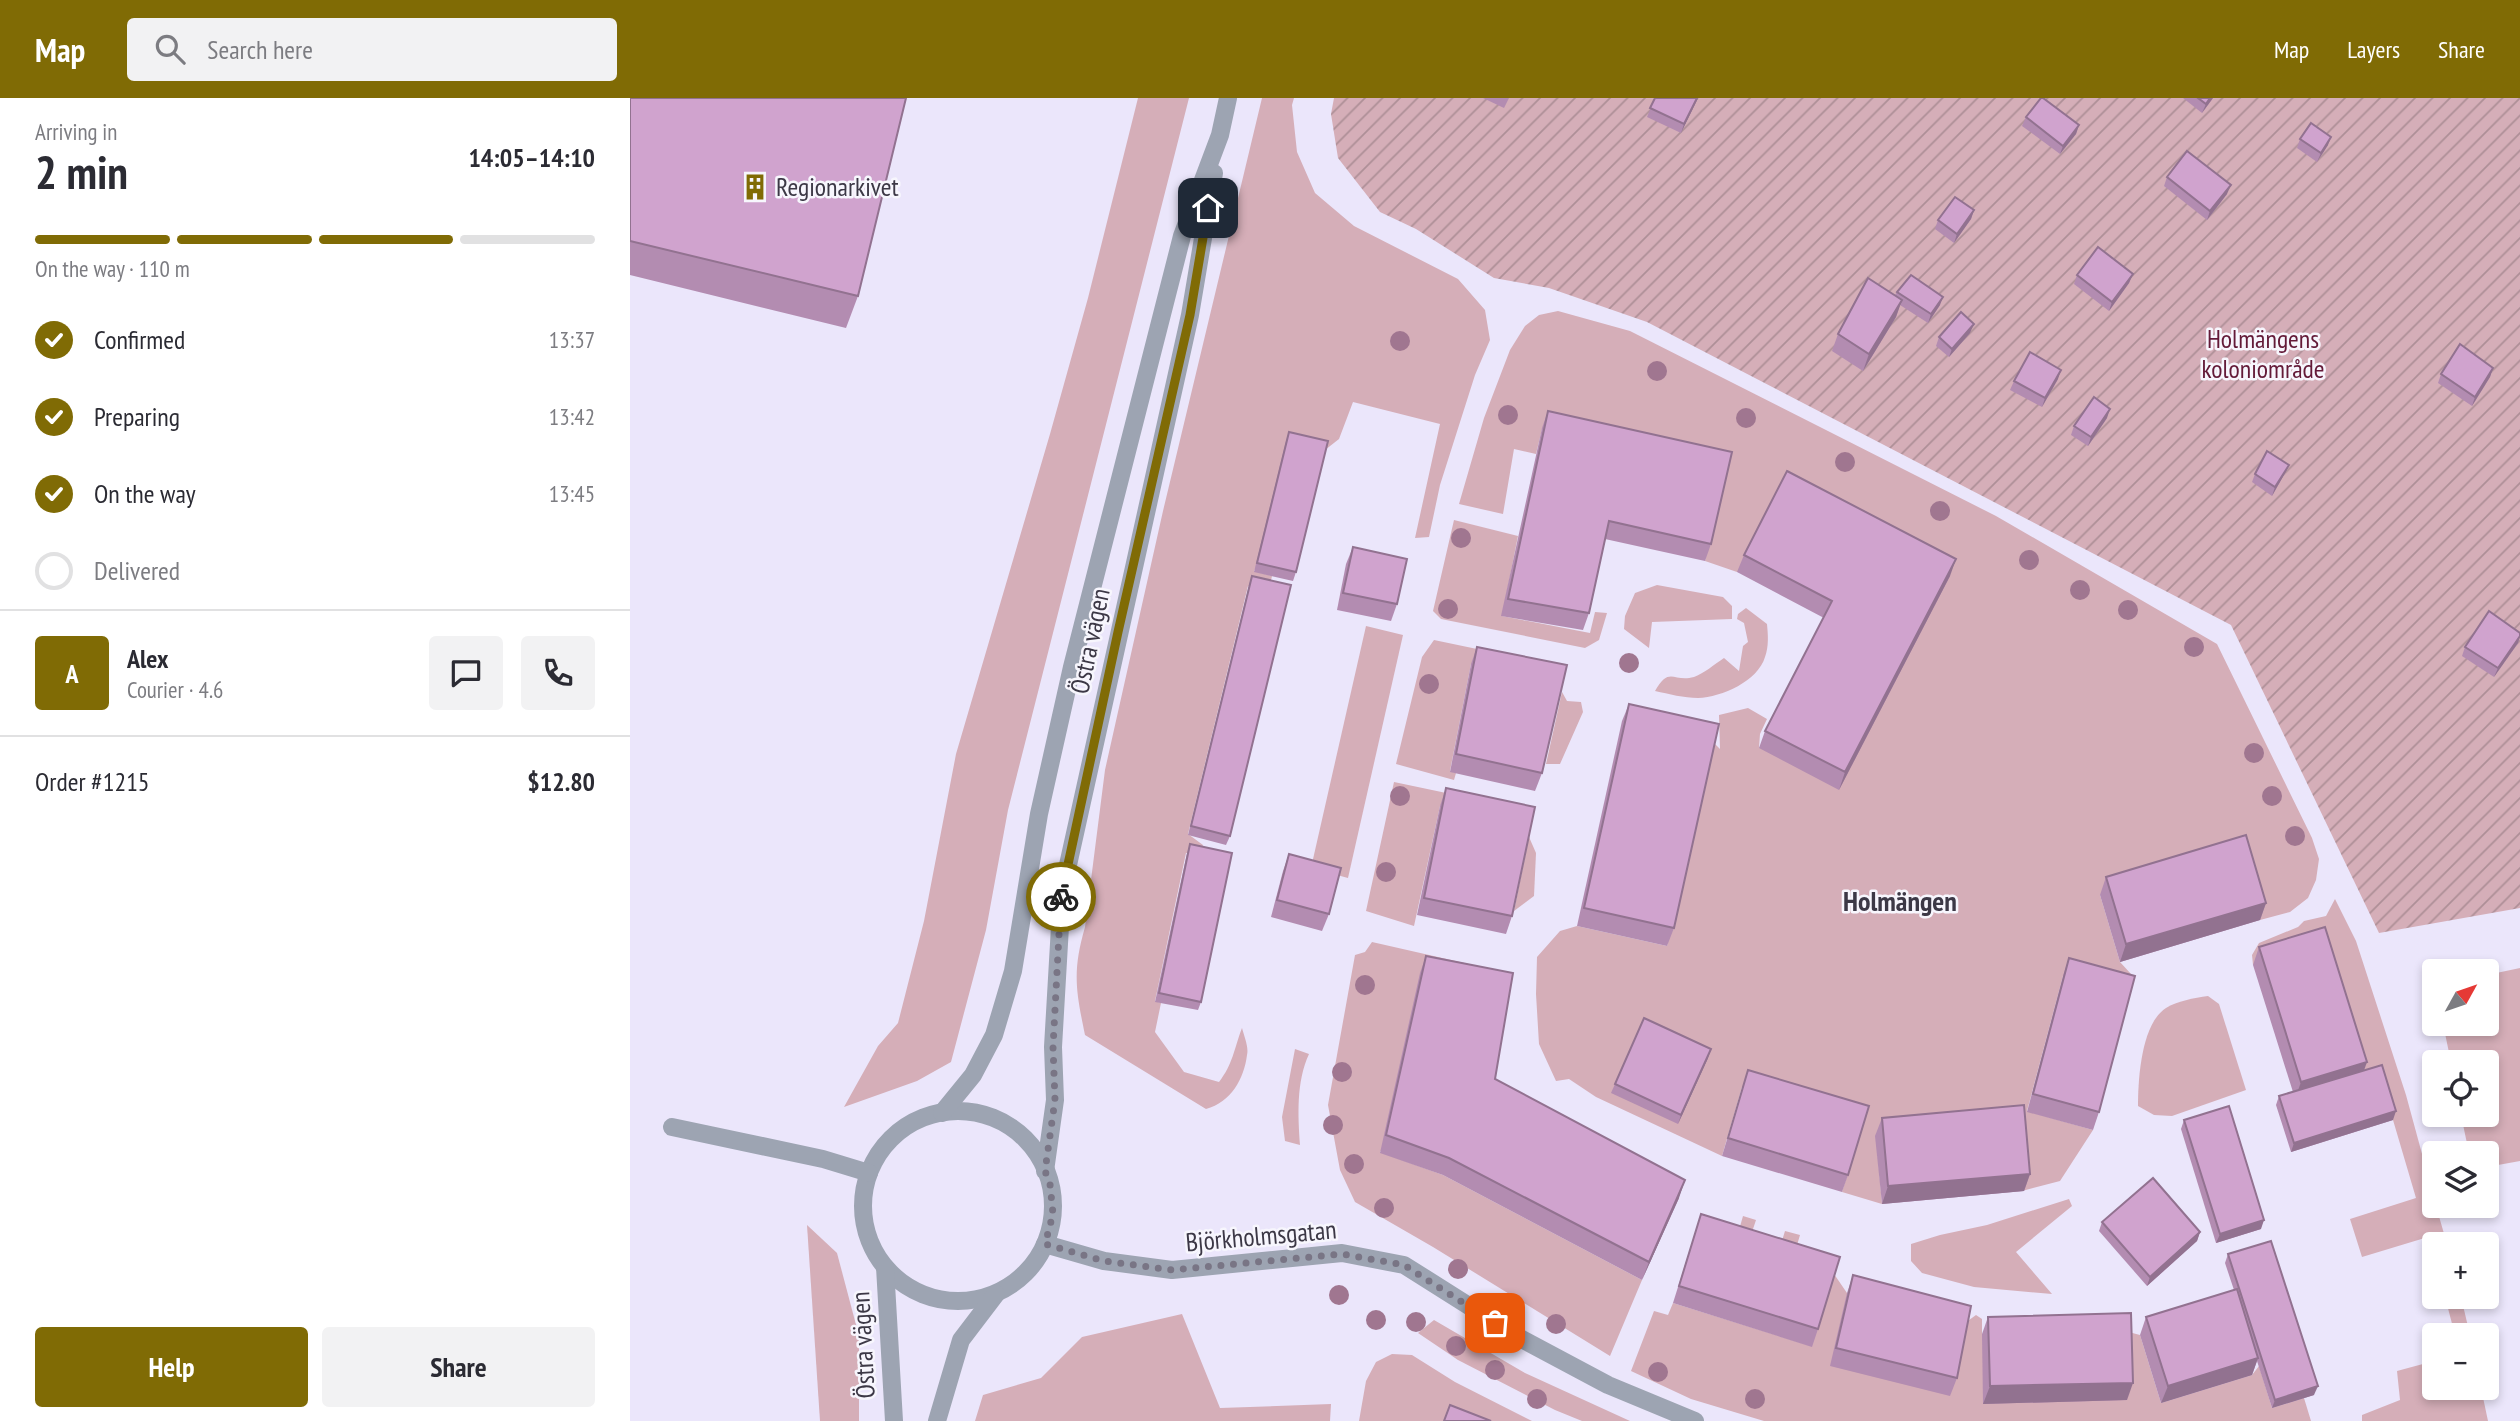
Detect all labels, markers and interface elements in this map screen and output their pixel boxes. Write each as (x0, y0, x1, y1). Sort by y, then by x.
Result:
search box (127, 18, 617, 81)
text: Map (35, 28, 85, 71)
icon: search (151, 30, 189, 68)
text: Search here (207, 33, 313, 66)
text: Map (2274, 34, 2309, 65)
text: Layers (2347, 34, 2400, 65)
text: Share (2438, 34, 2485, 65)
text: Arriving in (35, 117, 117, 146)
text: 14:05–14:10 (468, 141, 595, 174)
text: 2 min (35, 142, 128, 202)
place label: Regionarkivet (776, 170, 899, 203)
building icon: Regionarkivet (740, 172, 770, 202)
pin (1178, 178, 1238, 238)
icon: home (1189, 189, 1227, 227)
text: On the way · 110 m (35, 254, 190, 283)
icon: check (35, 321, 73, 359)
park label: Holmängens koloniområde (2201, 322, 2325, 385)
text: Confirmed (94, 323, 185, 356)
text: 13:37 (549, 325, 595, 354)
icon: check (35, 398, 73, 436)
text: Preparing (94, 400, 180, 433)
text: 13:42 (549, 402, 595, 431)
icon: check (35, 475, 73, 513)
text: On the way (94, 477, 196, 510)
text: 13:45 (549, 479, 595, 508)
text: Delivered (94, 554, 180, 587)
street label: Östra vägen (1062, 585, 1117, 697)
button: chat (429, 636, 503, 710)
button: phone (521, 636, 595, 710)
text: Alex (127, 642, 168, 675)
text: A (65, 657, 79, 690)
text: Courier · 4.6 (127, 675, 223, 704)
text: Order #1215 (35, 765, 150, 798)
text: $12.80 (527, 765, 595, 798)
courier (1026, 862, 1096, 932)
icon: bike (1042, 878, 1080, 916)
district label: Holmängen (1843, 882, 1957, 919)
north arrow (2422, 959, 2499, 1036)
map controls (2422, 959, 2499, 1400)
button: locate (2422, 1050, 2499, 1127)
button: layers (2422, 1141, 2499, 1218)
street label: Björkholmsgatan (1184, 1212, 1338, 1259)
button: + (2422, 1232, 2499, 1309)
street label: Östra vägen (843, 1291, 882, 1399)
pin (1465, 1293, 1525, 1353)
icon: bag (1476, 1304, 1514, 1342)
button: − (2422, 1323, 2499, 1400)
button: Help (35, 1327, 308, 1407)
button: Share (322, 1327, 595, 1407)

